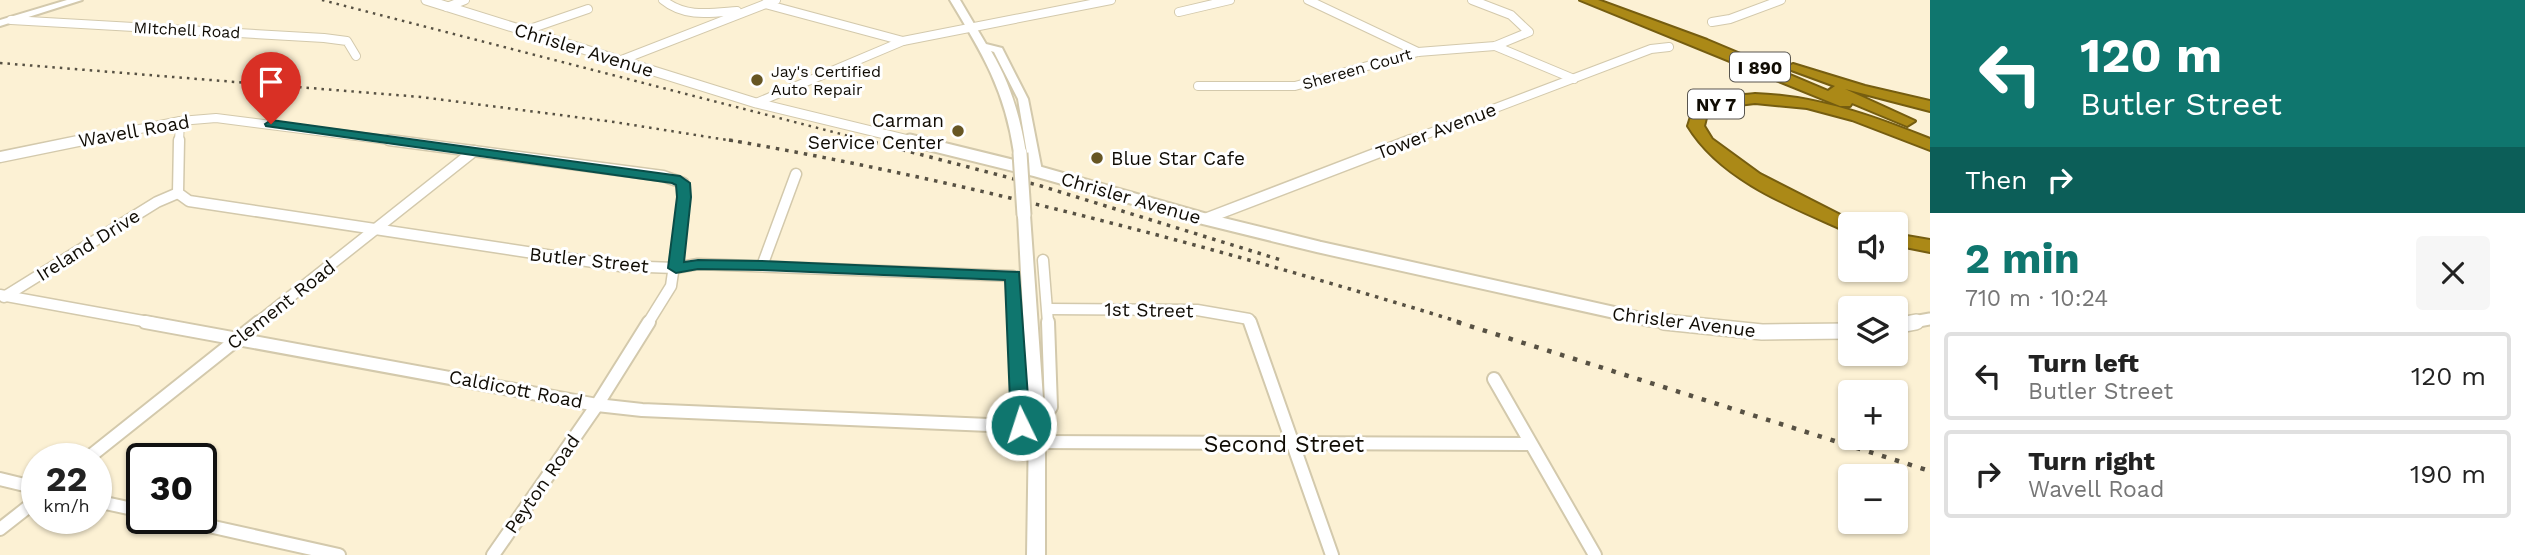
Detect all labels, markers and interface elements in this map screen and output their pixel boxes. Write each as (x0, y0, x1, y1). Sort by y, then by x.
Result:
street label: MItchell Road (133, 18, 241, 42)
street label: Chrisler Avenue (511, 18, 657, 82)
text: 120 m (2080, 26, 2222, 84)
icon: left (1965, 28, 2056, 119)
street label: Shereen Court (1300, 44, 1414, 94)
pin (241, 52, 301, 124)
road number: I 890 (1730, 52, 1790, 82)
place label: Jay's Certified Auto Repair (771, 62, 881, 99)
icon: arrive (252, 63, 290, 101)
marker: Jay's Certified Auto Repair (749, 72, 765, 88)
text: Butler Street (2080, 85, 2282, 123)
road number: NY 7 (1688, 90, 1744, 119)
street label: Tower Avenue (1372, 97, 1500, 165)
place label: Carman Service Center (808, 109, 944, 154)
street label: Wavell Road (77, 110, 191, 152)
marker: Carman Service Center (950, 123, 966, 139)
place label: Blue Star Cafe (1111, 147, 1245, 170)
marker: Blue Star Cafe (1089, 150, 1105, 166)
icon: right (2041, 161, 2079, 199)
text: Then (1965, 165, 2027, 195)
street label: Chrisler Avenue (1058, 167, 1204, 229)
street label: Ireland Drive (32, 204, 144, 286)
map controls (1838, 212, 1908, 534)
button: sound (1838, 212, 1908, 282)
text: 2 min (1965, 234, 2080, 283)
button: close (2416, 236, 2490, 310)
street label: Butler Street (528, 242, 650, 278)
street label: Clement Road (222, 256, 340, 354)
text: 710 m · 10:24 (1965, 285, 2108, 312)
button: layers (1838, 296, 1908, 366)
street label: 1st Street (1104, 298, 1194, 322)
street label: Chrisler Avenue (1611, 302, 1757, 342)
text: Turn left (2028, 348, 2139, 378)
icon: left (1969, 357, 2007, 395)
text: 120 m (2411, 361, 2486, 391)
street label: Caldicott Road (447, 365, 585, 413)
text: Butler Street (2028, 378, 2173, 405)
button: + (1838, 380, 1908, 450)
position arrow (984, 388, 1058, 462)
street label: Peyton Road (499, 430, 585, 538)
street label: Second Street (1204, 431, 1365, 458)
speed limit sign: 30 (126, 443, 217, 534)
text: Turn right (2028, 446, 2155, 476)
icon: right (1969, 455, 2007, 493)
text: 22 (46, 458, 87, 500)
text: 190 m (2410, 459, 2486, 489)
button: − (1838, 464, 1908, 534)
text: Wavell Road (2028, 476, 2164, 503)
text: km/h (43, 495, 90, 516)

